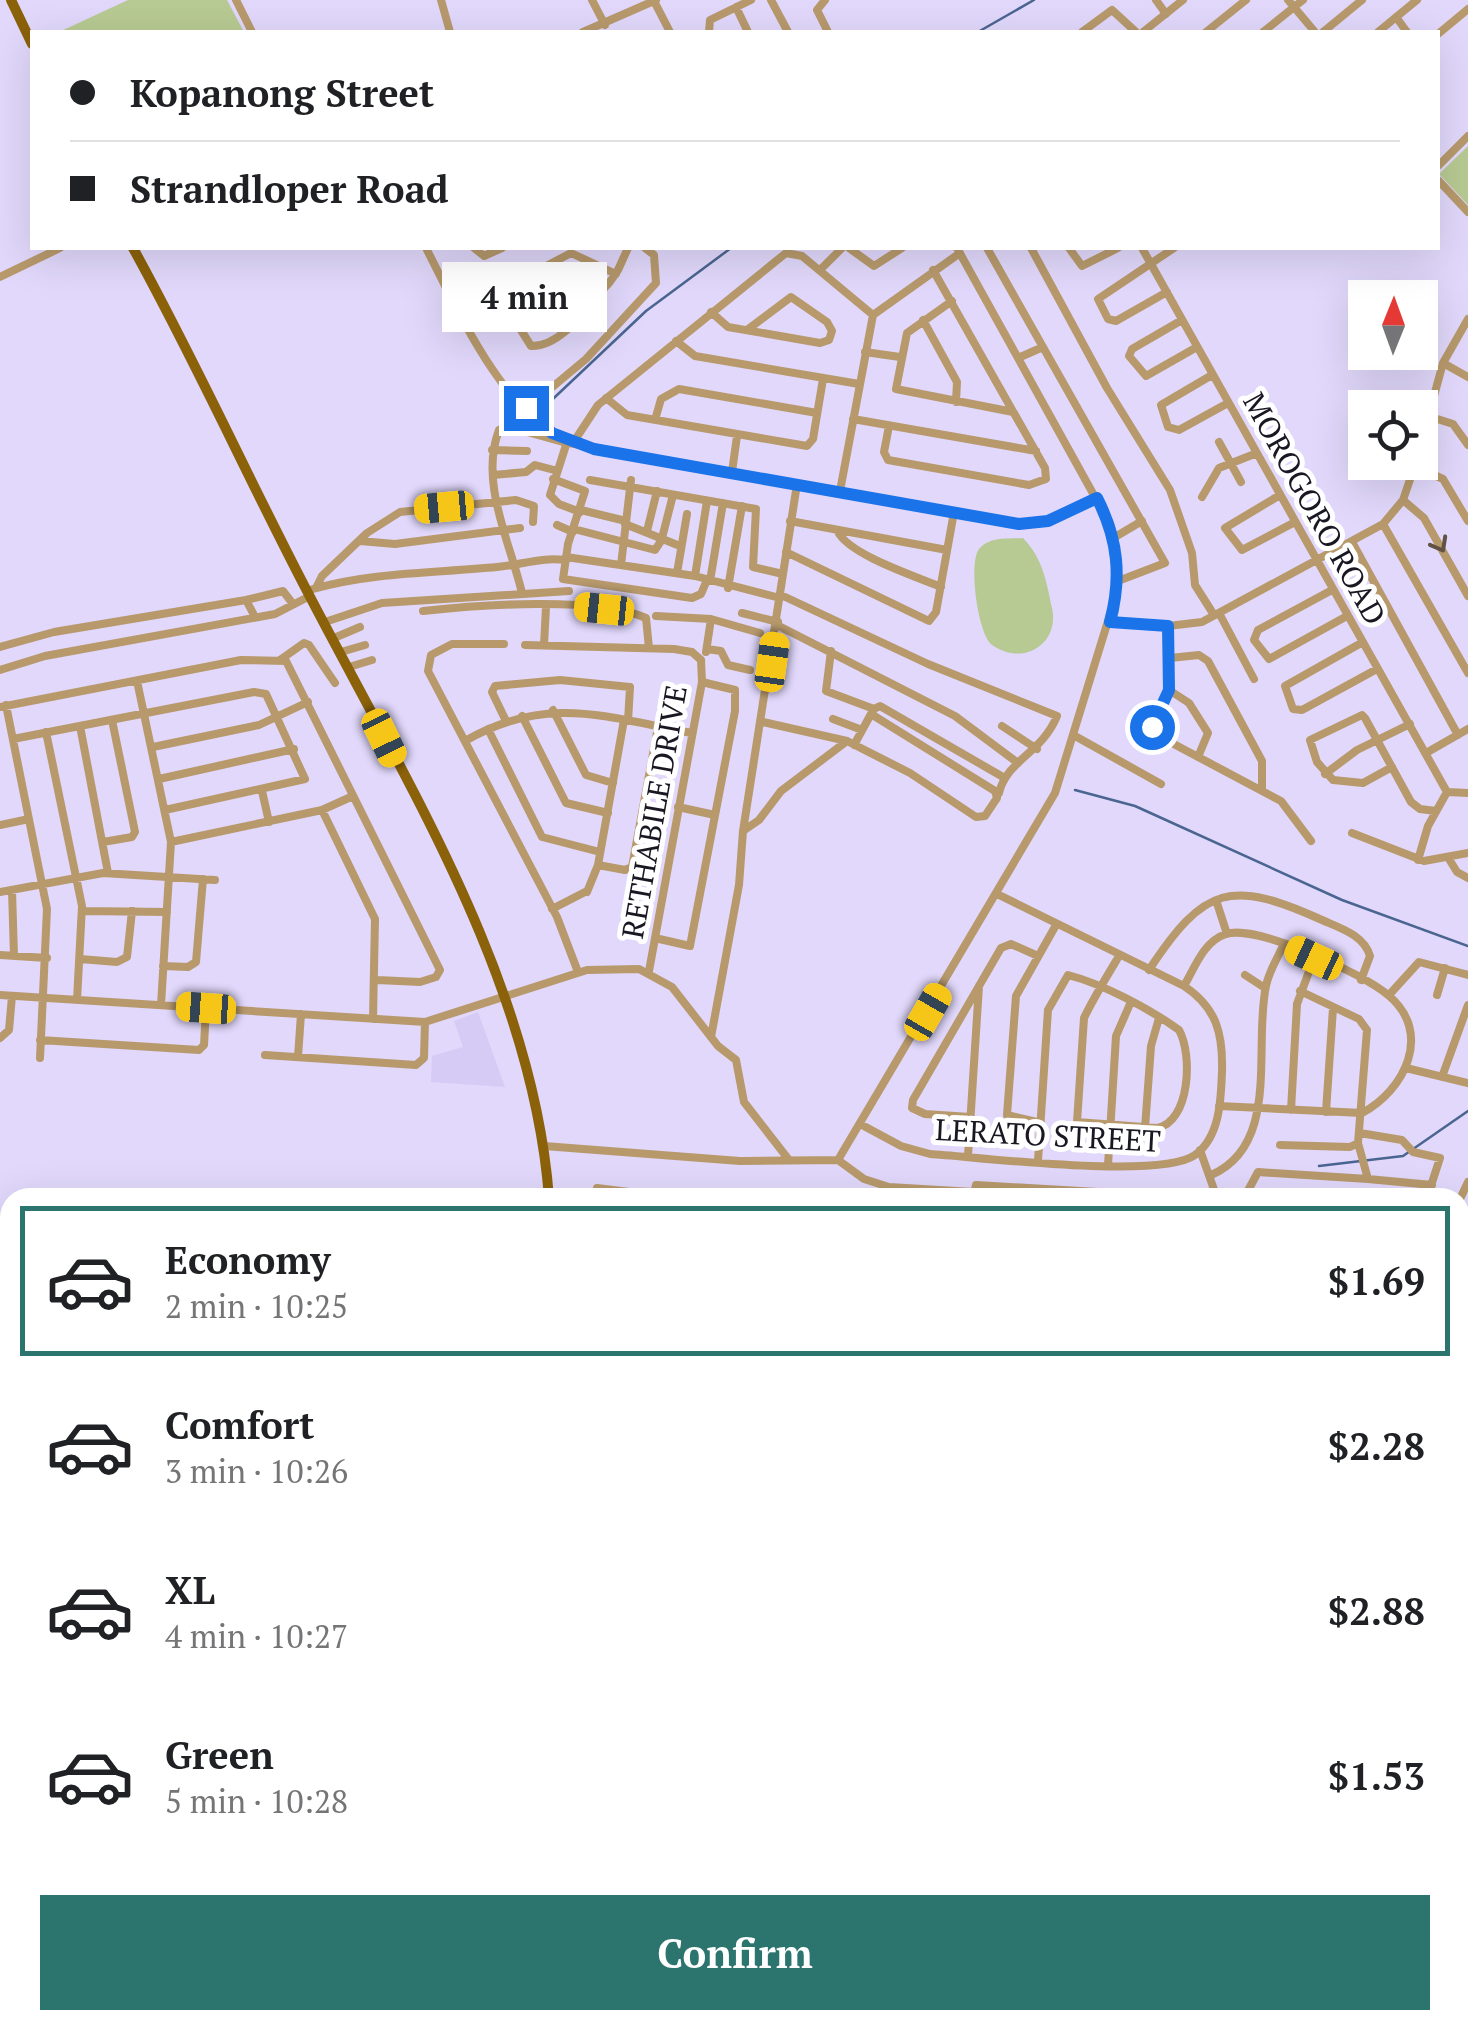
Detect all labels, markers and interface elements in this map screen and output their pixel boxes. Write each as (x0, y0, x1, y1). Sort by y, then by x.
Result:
text: Kopanong Street (130, 68, 434, 118)
text: Strandloper Road (130, 164, 449, 214)
callout: 4 min (444, 263, 608, 333)
text: 4 min (481, 276, 568, 318)
north arrow (1348, 280, 1438, 370)
map controls (1348, 280, 1438, 480)
street label: MOROGORO ROAD (1234, 385, 1395, 632)
route end (504, 386, 549, 431)
button: locate (1348, 390, 1438, 480)
car (413, 489, 475, 525)
one-way arrow (1427, 534, 1447, 552)
car (573, 591, 635, 627)
car (753, 630, 791, 694)
street label: RETHABILE DRIVE (612, 682, 696, 942)
car (357, 704, 411, 772)
route start (1130, 705, 1175, 750)
car (1280, 932, 1348, 984)
car (900, 979, 956, 1045)
car (175, 991, 237, 1025)
street label: LERATO STREET (934, 1109, 1162, 1161)
text: Economy (165, 1235, 331, 1285)
icon: car (45, 1236, 135, 1326)
text: $1.69 (1328, 1256, 1425, 1306)
text: 2 min · 10:25 (165, 1285, 348, 1327)
text: Comfort (165, 1400, 314, 1450)
icon: car (45, 1401, 135, 1491)
text: $2.28 (1328, 1421, 1425, 1471)
text: 3 min · 10:26 (165, 1450, 348, 1492)
text: XL (165, 1565, 215, 1615)
icon: car (45, 1566, 135, 1656)
text: $2.88 (1328, 1586, 1425, 1636)
text: 4 min · 10:27 (165, 1615, 348, 1657)
text: Green (165, 1730, 274, 1780)
icon: car (45, 1731, 135, 1821)
text: $1.53 (1328, 1751, 1425, 1801)
text: 5 min · 10:28 (165, 1780, 348, 1822)
button: Confirm (40, 1895, 1430, 2010)

